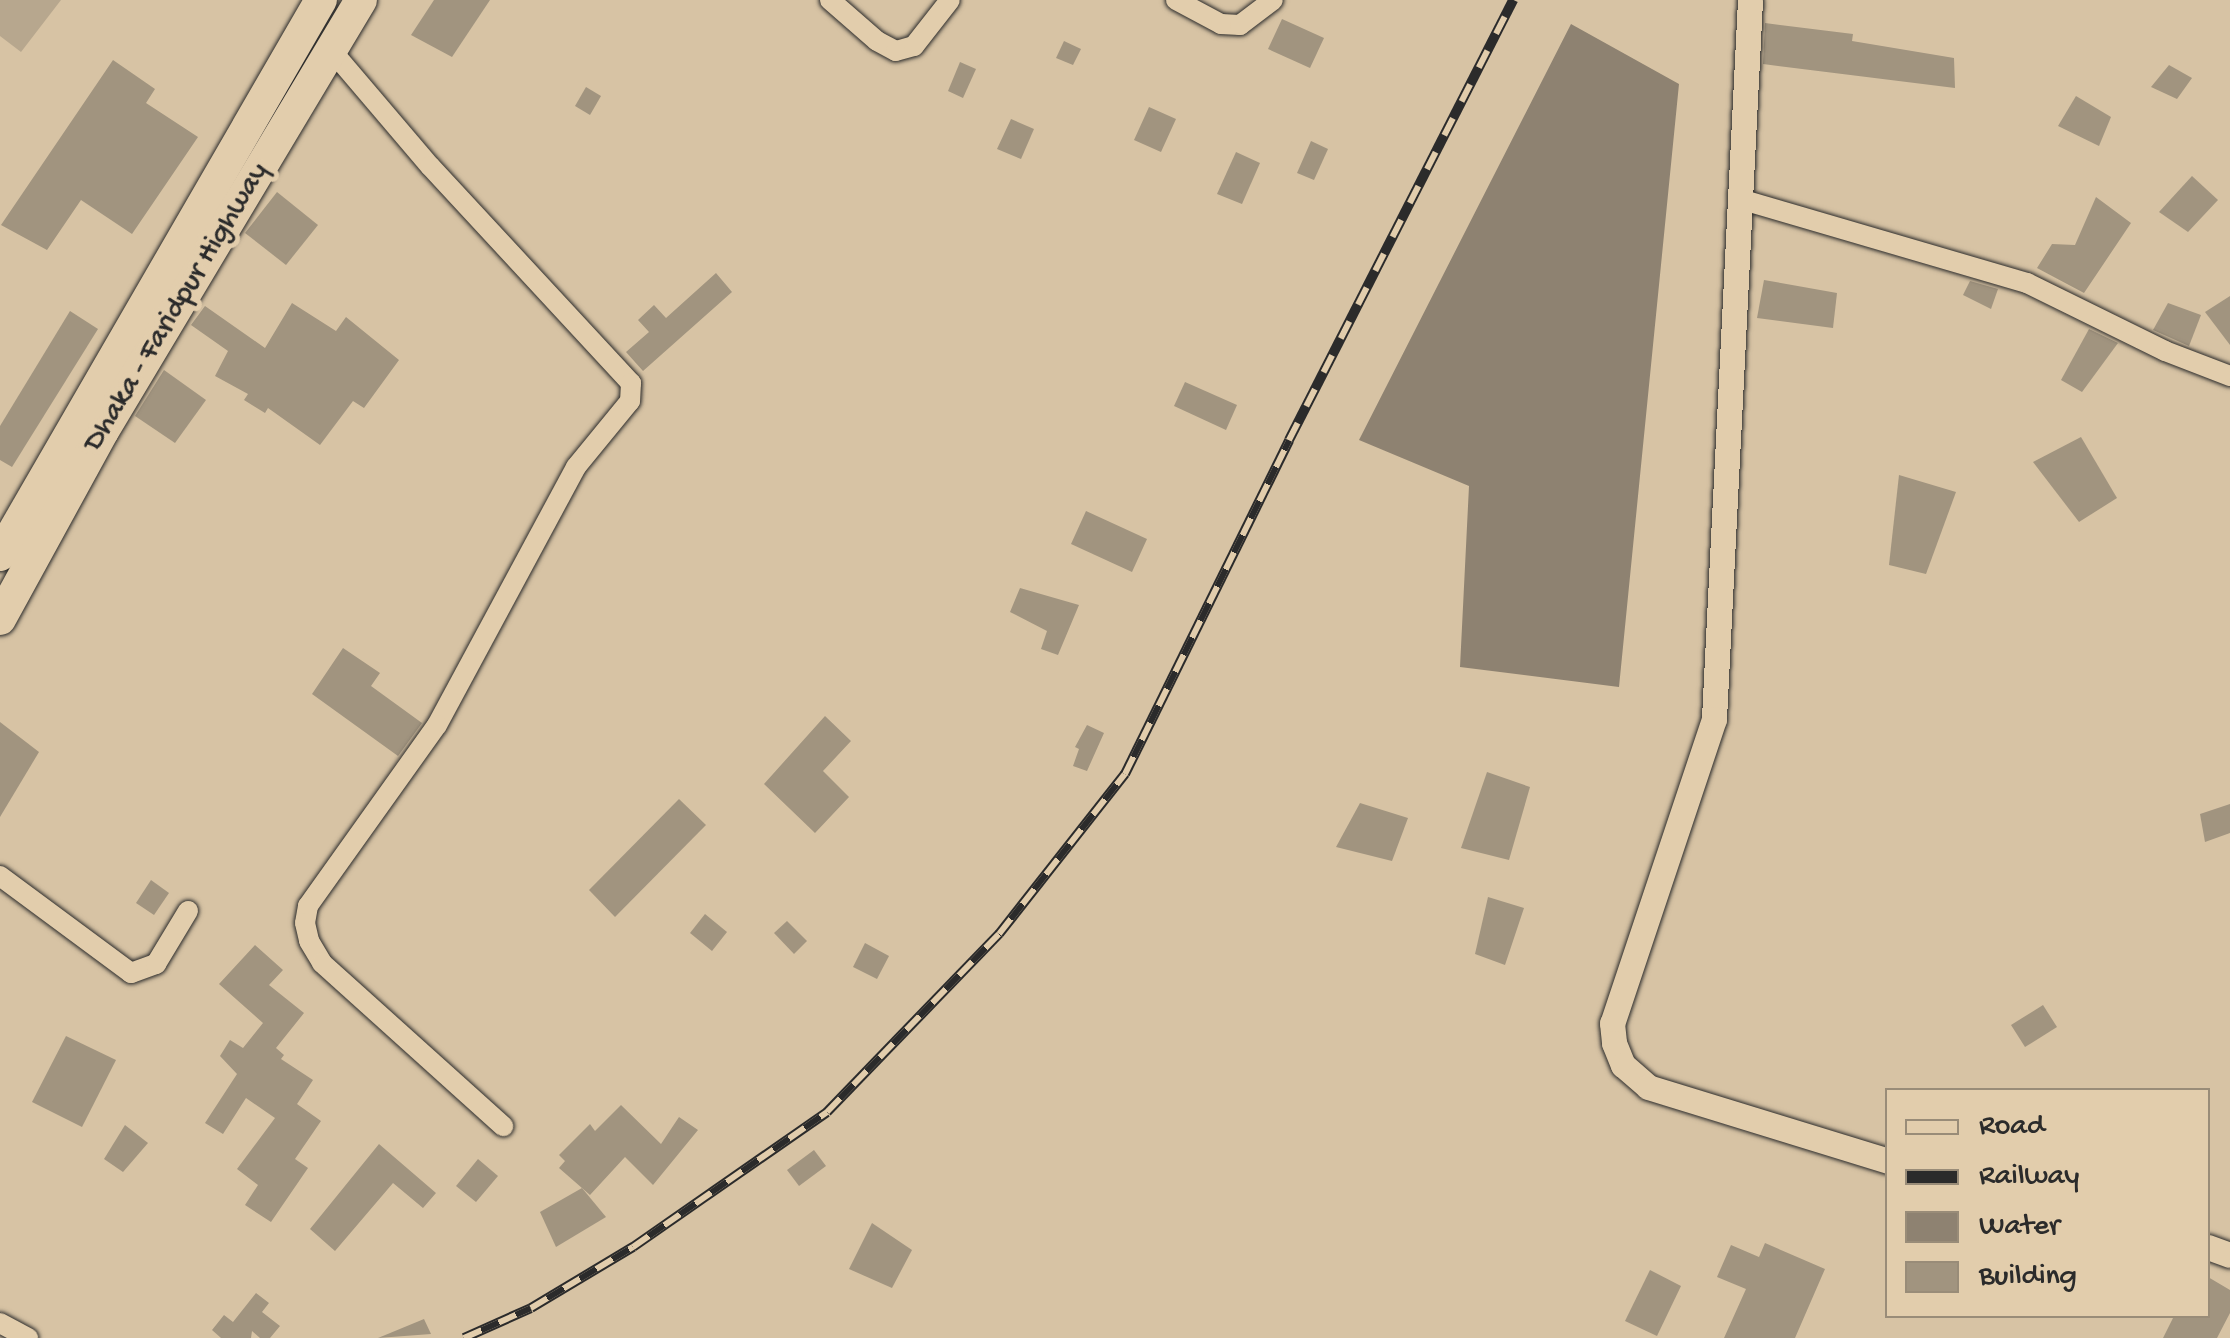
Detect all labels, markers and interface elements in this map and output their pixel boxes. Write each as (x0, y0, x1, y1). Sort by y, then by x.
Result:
street label: Dhaka - Faridpur Highway (77, 157, 279, 459)
legend (1885, 1088, 2210, 1318)
text: Road (1979, 1110, 2045, 1145)
text: Railway (1979, 1160, 2079, 1195)
text: Water (1979, 1210, 2060, 1245)
text: Building (1979, 1260, 2077, 1295)

